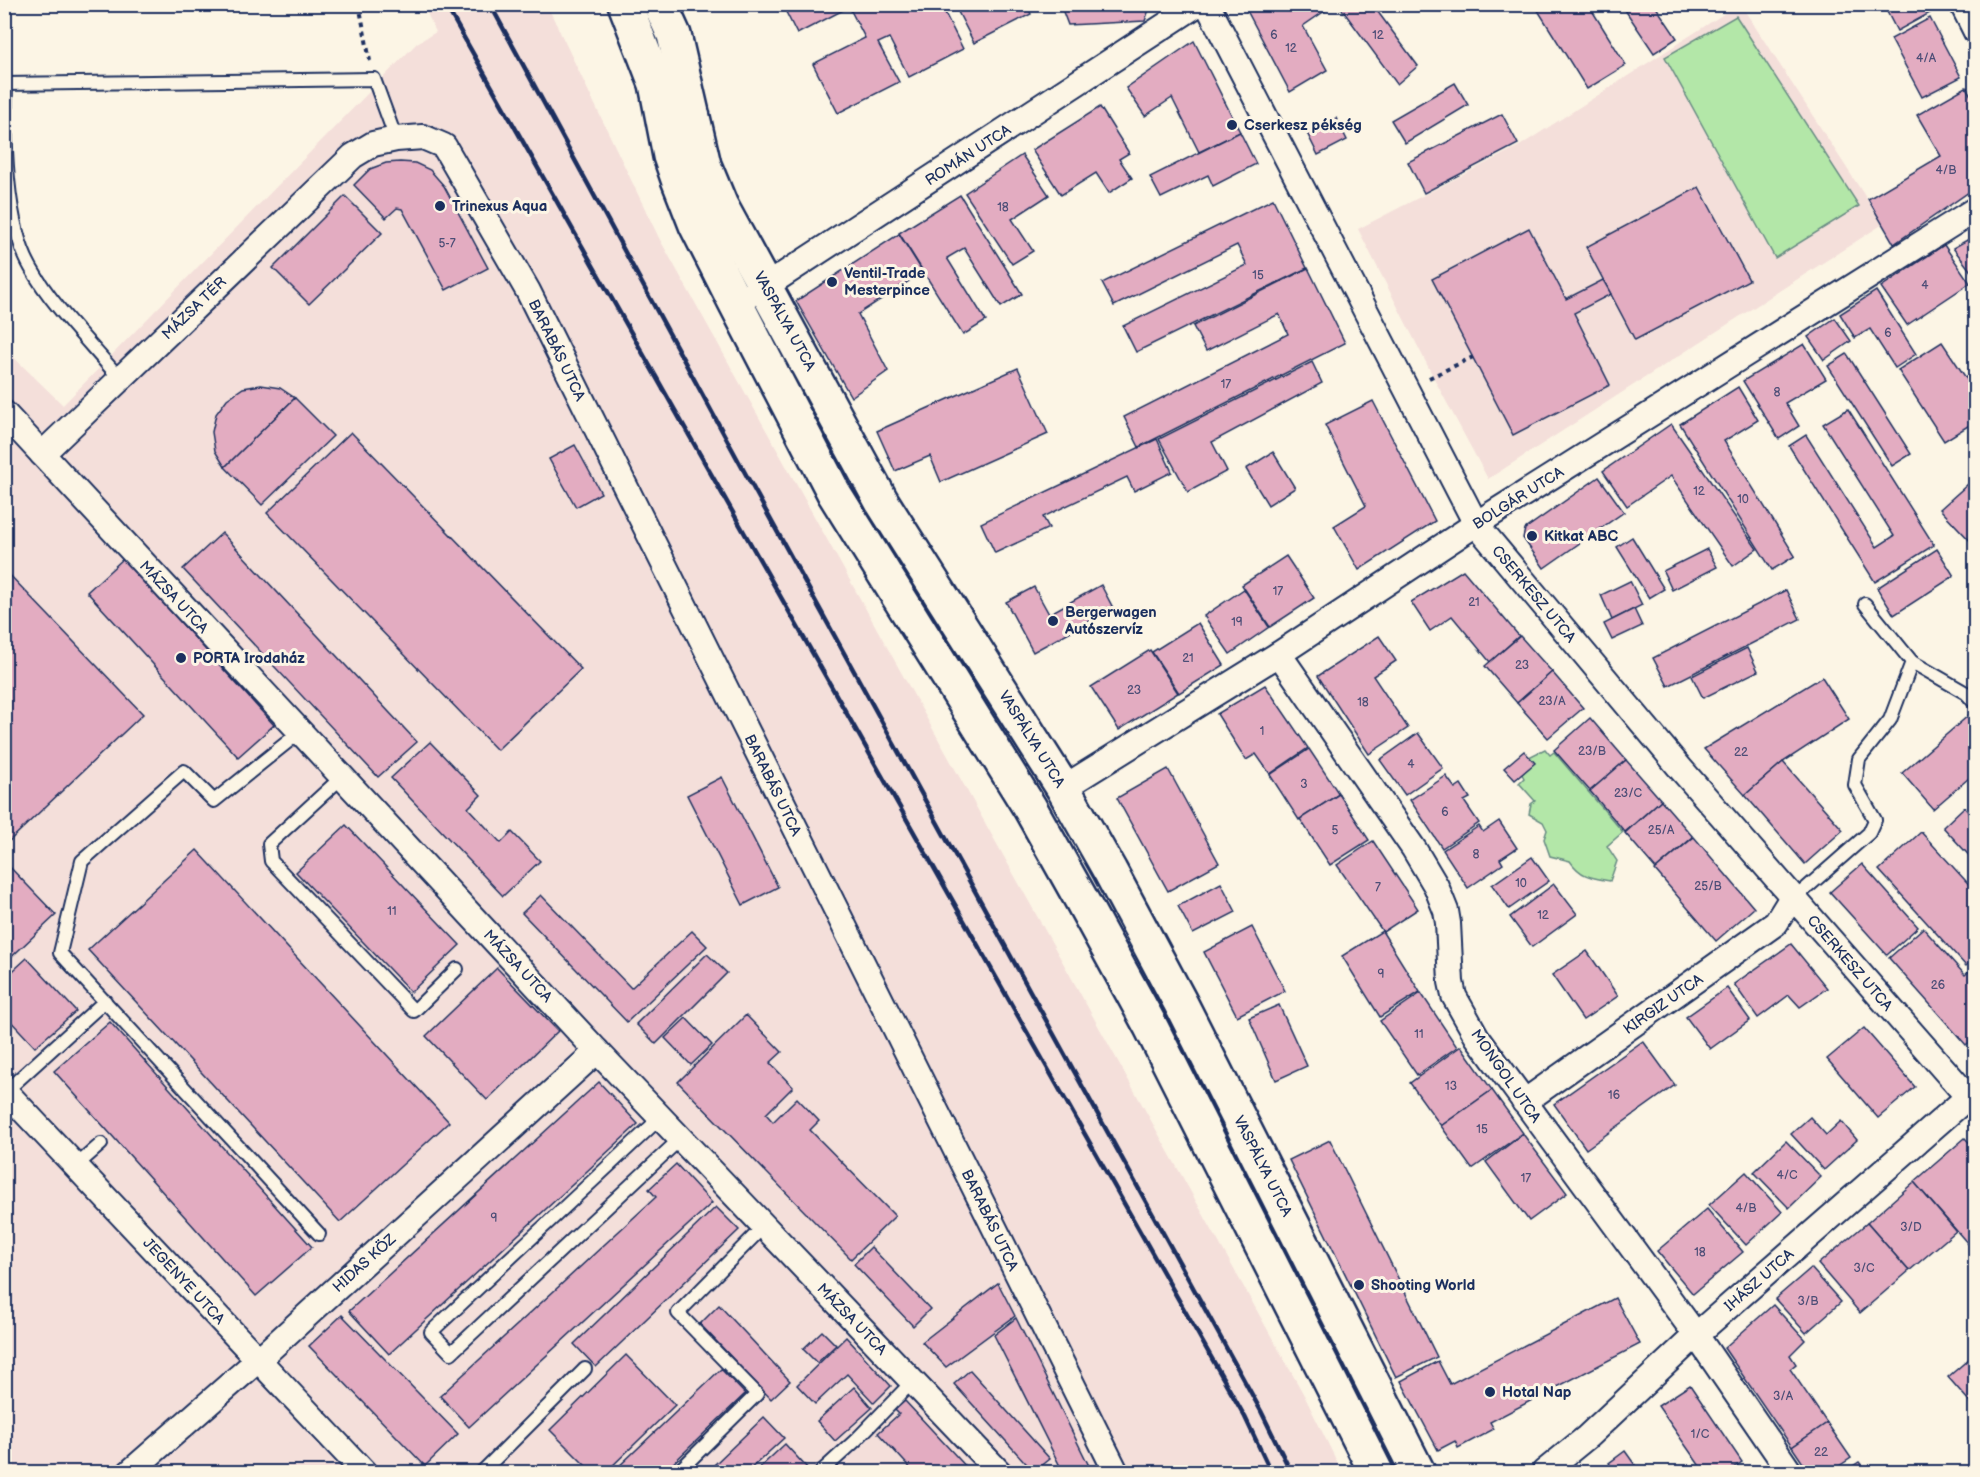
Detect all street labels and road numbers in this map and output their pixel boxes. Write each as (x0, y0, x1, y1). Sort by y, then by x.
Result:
street label: ROMÁN UTCA (922, 120, 1015, 190)
street label: VASPÁLYA UTCA (749, 268, 820, 375)
street label: MÁZSA TÉR (158, 273, 231, 344)
street label: BARABÁS UTCA (524, 296, 590, 405)
street label: BOLGÁR UTCA (1469, 462, 1568, 534)
street label: CSERKESZ UTCA (1487, 542, 1580, 647)
street label: MÁZSA UTCA (135, 557, 213, 638)
street label: VASPÁLYA UTCA (994, 687, 1069, 792)
street label: BARABÁS UTCA (740, 731, 806, 840)
street label: CSERKESZ UTCA (1803, 911, 1897, 1016)
street label: MÁZSA UTCA (479, 926, 557, 1007)
street label: KIRGIZ UTCA (1620, 969, 1708, 1039)
street label: MONGOL UTCA (1466, 1026, 1545, 1127)
street label: VASPÁLYA UTCA (1229, 1113, 1297, 1221)
street label: BARABÁS UTCA (957, 1166, 1023, 1275)
street label: HIDAS KÖZ (329, 1229, 400, 1297)
street label: JEGENYE UTCA (139, 1234, 229, 1329)
street label: IHÁSZ UTCA (1721, 1244, 1799, 1316)
street label: MÁZSA UTCA (813, 1279, 891, 1360)

